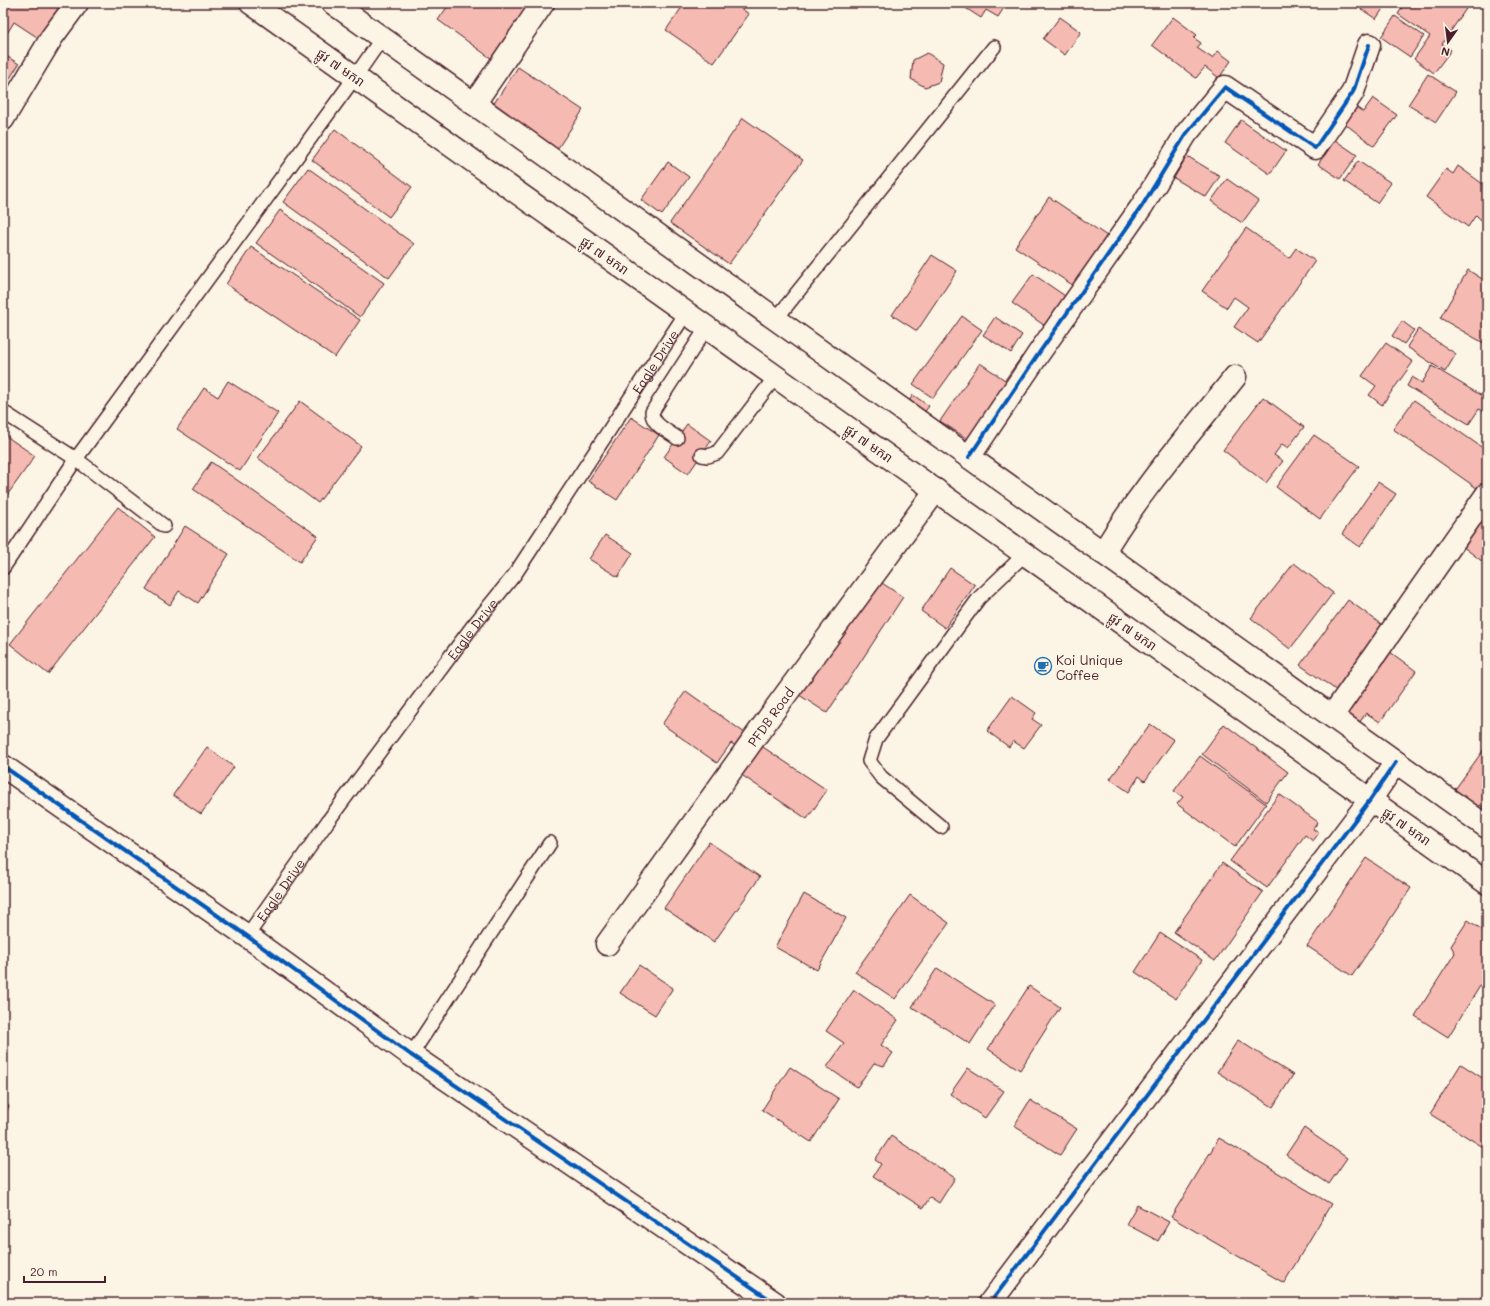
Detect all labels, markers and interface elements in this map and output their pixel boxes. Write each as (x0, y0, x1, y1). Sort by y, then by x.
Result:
north arrow (1428, 22, 1468, 62)
street label: ផ្លូវ ៧ មករា (311, 44, 369, 93)
text: N (1440, 44, 1451, 60)
street label: ផ្លូវ ៧ មករា (575, 232, 633, 281)
street label: Eagle Drive (627, 326, 682, 396)
street label: ផ្លូវ ៧ មករា (839, 420, 897, 469)
street label: Eagle Drive (443, 594, 501, 662)
street label: ផ្លូវ ៧ មករា (1103, 608, 1161, 657)
place label: Koi Unique Coffee (1056, 651, 1123, 683)
cafe icon: Koi Unique Coffee (1033, 656, 1053, 676)
street label: PFDB Road (743, 683, 797, 749)
street label: ផ្លូវ ៧ មករា (1377, 803, 1435, 852)
street label: Eagle Drive (252, 855, 308, 924)
scale bar (24, 1258, 105, 1284)
text: 20 m (30, 1263, 58, 1279)

